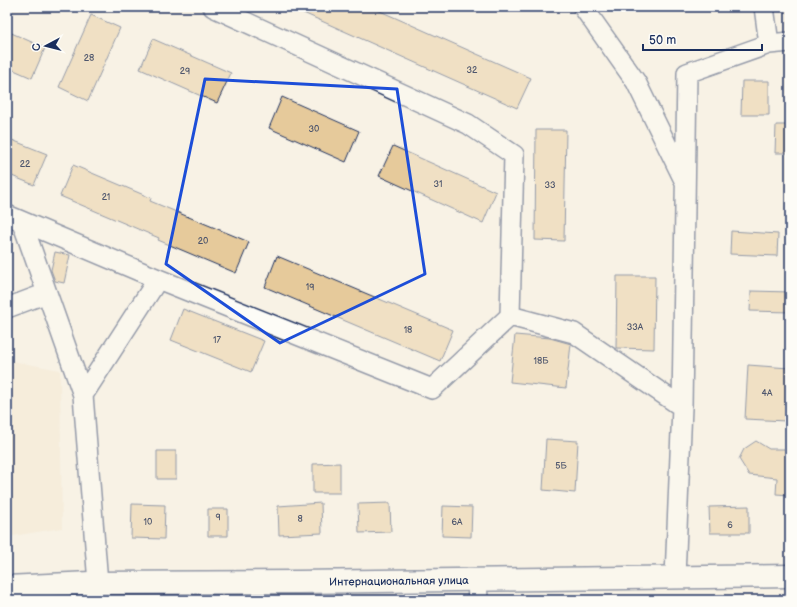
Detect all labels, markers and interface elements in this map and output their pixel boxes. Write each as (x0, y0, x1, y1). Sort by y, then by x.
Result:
north arrow (26, 26, 66, 66)
scale bar (643, 26, 762, 52)
text: 50 m (649, 33, 676, 48)
text: С (30, 42, 43, 52)
house number: 28 (84, 53, 94, 64)
house number: 32 (467, 65, 478, 76)
house number: 29 (180, 66, 190, 77)
house number: 30 (309, 124, 319, 135)
house number: 22 (20, 159, 31, 170)
house number: 31 (433, 179, 443, 190)
house number: 33 (544, 180, 556, 191)
house number: 21 (102, 192, 110, 203)
house number: 20 (198, 236, 208, 247)
house number: 19 (306, 282, 314, 293)
house number: 33А (627, 322, 644, 333)
house number: 18 (404, 325, 412, 336)
house number: 17 (213, 335, 222, 346)
house number: 18Б (534, 356, 549, 367)
house number: 4А (762, 388, 773, 399)
house number: 5Б (555, 461, 567, 472)
house number: 9 (215, 512, 221, 523)
house number: 8 (297, 514, 303, 525)
house number: 10 (144, 517, 152, 528)
house number: 6А (452, 517, 463, 528)
house number: 6 (727, 520, 733, 531)
street label: Интернациональная улица (329, 573, 469, 588)

